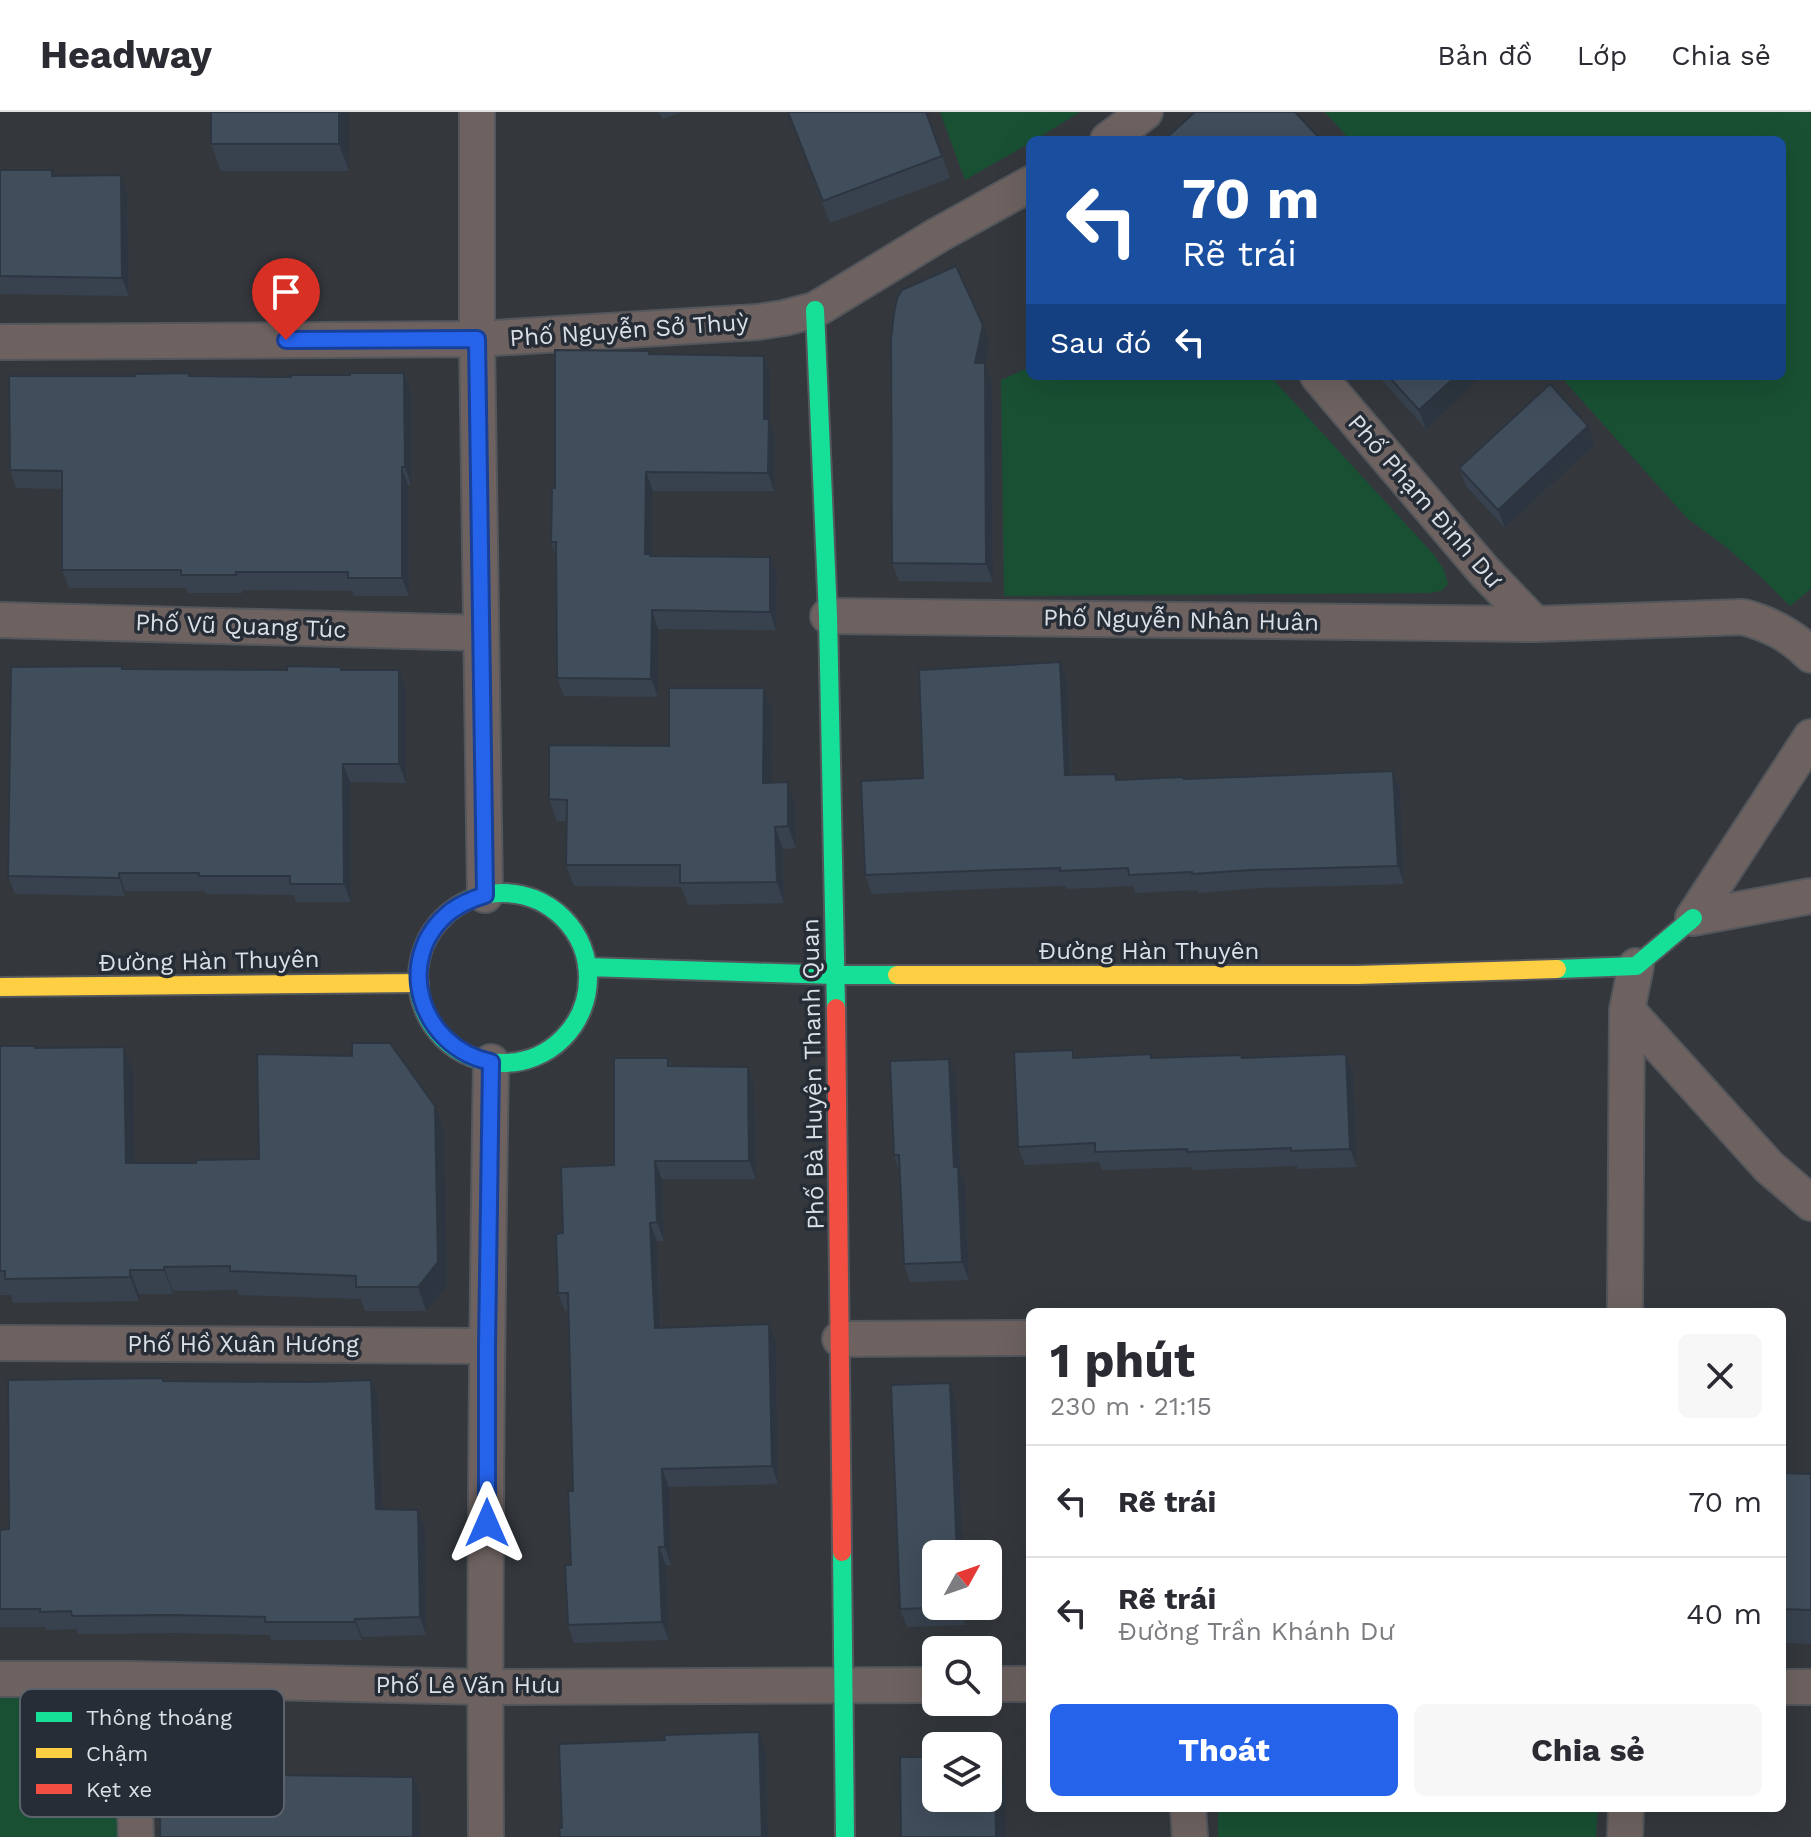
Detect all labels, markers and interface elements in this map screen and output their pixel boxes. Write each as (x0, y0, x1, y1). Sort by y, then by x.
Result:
text: Headway (40, 33, 212, 77)
text: Bản đồ (1437, 39, 1533, 72)
text: Lớp (1577, 39, 1627, 72)
text: Chia sẻ (1671, 39, 1771, 72)
text: 70 m (1182, 166, 1319, 232)
icon: left (1050, 168, 1154, 272)
text: Rẽ trái (1182, 233, 1297, 275)
pin (252, 258, 320, 340)
icon: arrive (264, 270, 308, 314)
street label: Phố Nguyễn Sở Thuỳ (508, 308, 750, 352)
icon: left (1168, 320, 1212, 364)
text: Sau đó (1050, 325, 1152, 360)
street label: Phố Phạm Đình Dư (1342, 409, 1508, 593)
street label: Phố Nguyễn Nhân Huân (1043, 604, 1319, 636)
street label: Phố Vũ Quang Túc (135, 608, 347, 644)
street label: Phố Bà Huyện Thanh Quan (796, 918, 830, 1230)
street label: Đường Hàn Thuyên (1039, 937, 1259, 965)
street label: Đường Hàn Thuyên (98, 945, 320, 977)
street label: Phố Hồ Xuân Hương (127, 1330, 359, 1358)
text: 1 phút (1050, 1332, 1195, 1389)
button: close (1678, 1334, 1762, 1418)
text: 230 m · 21:15 (1050, 1391, 1212, 1421)
icon: left (1050, 1479, 1094, 1523)
position arrow (445, 1481, 529, 1565)
text: Rẽ trái (1118, 1484, 1216, 1519)
text: 70 m (1688, 1484, 1762, 1519)
north arrow (922, 1540, 1002, 1620)
map controls (922, 1540, 1002, 1812)
text: Rẽ trái (1118, 1581, 1216, 1616)
icon: left (1050, 1591, 1094, 1635)
text: 40 m (1686, 1596, 1762, 1631)
text: Đường Trần Khánh Dư (1118, 1616, 1394, 1646)
button: search (922, 1636, 1002, 1716)
street label: Phố Lê Văn Hưu (375, 1671, 561, 1699)
legend (20, 1689, 284, 1817)
button: Thoát (1050, 1704, 1398, 1796)
button: Chia sẻ (1414, 1704, 1762, 1796)
text: Thông thoáng (86, 1705, 232, 1730)
button: layers (922, 1732, 1002, 1812)
text: Chậm (86, 1741, 148, 1766)
text: Kẹt xe (86, 1777, 152, 1802)

